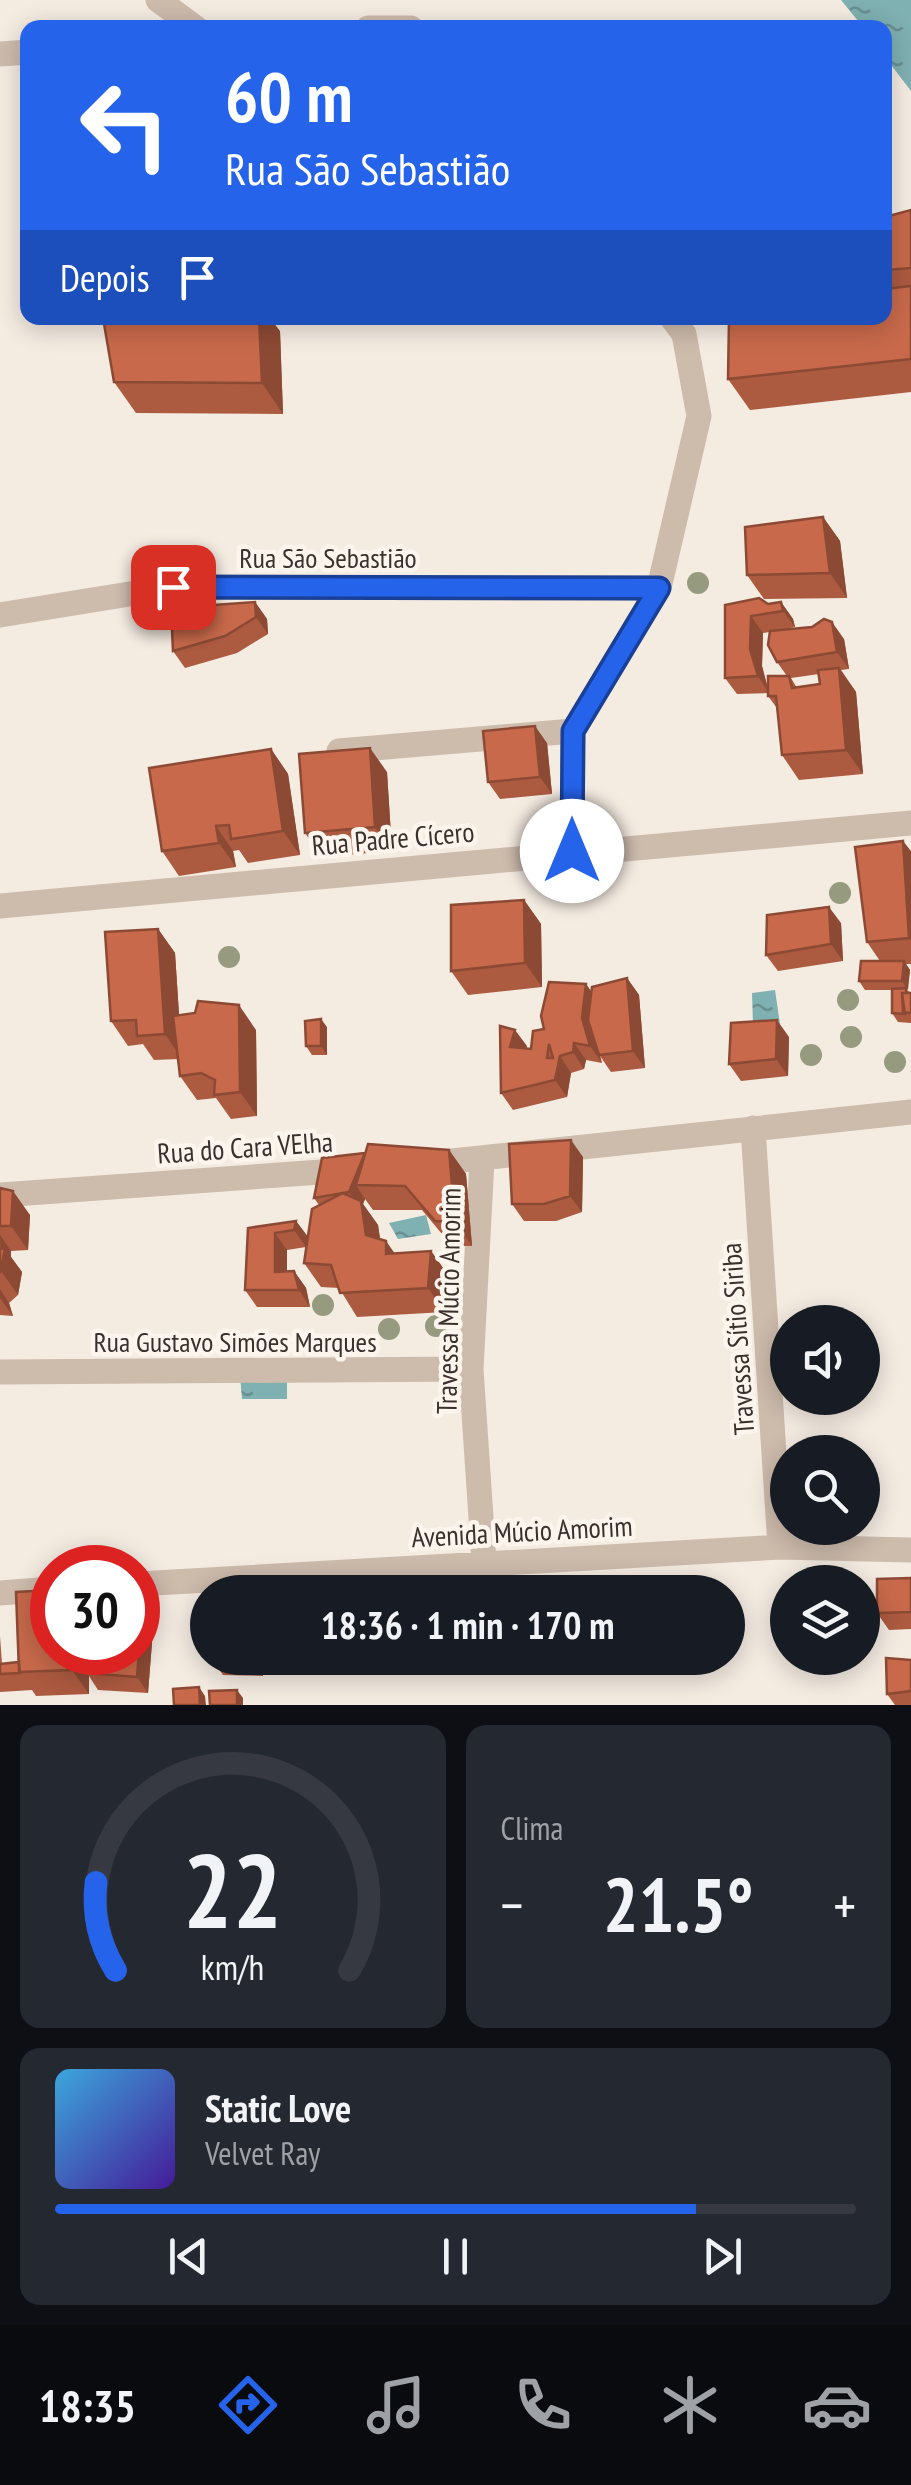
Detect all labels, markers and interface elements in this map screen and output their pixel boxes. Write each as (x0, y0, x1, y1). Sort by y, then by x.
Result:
text: 60 m (225, 51, 353, 141)
icon: left (60, 60, 190, 190)
text: Rua São Sebastião (225, 139, 510, 197)
icon: arrive (170, 250, 225, 305)
text: Depois (60, 253, 150, 302)
street label: Rua São Sebastião (239, 539, 417, 576)
pin (131, 545, 216, 630)
icon: arrive (146, 560, 201, 615)
position arrow (520, 799, 624, 903)
street label: Rua Padre Cícero (310, 812, 476, 864)
street label: Rua do Cara VElha (156, 1122, 334, 1172)
street label: Travessa Múcio Amorim (428, 1188, 468, 1414)
street label: Travessa Sítio Siriba (712, 1242, 762, 1436)
map controls (770, 1305, 880, 1675)
button: sound (770, 1305, 880, 1415)
street label: Rua Gustavo Simões Marques (93, 1323, 377, 1360)
button: search (770, 1435, 880, 1545)
street label: Avenida Múcio Amorim (411, 1507, 633, 1555)
speed limit sign: 30 (30, 1545, 160, 1675)
button: layers (770, 1565, 880, 1675)
text: 18:36 · 1 min · 170 m (321, 1600, 614, 1649)
text: Clima (501, 1807, 563, 1849)
text: 22 (183, 1822, 282, 1957)
text: 21.5° (603, 1856, 754, 1953)
text: − (501, 1869, 523, 1940)
text: + (833, 1869, 856, 1940)
text: km/h (201, 1944, 264, 1990)
text: Static Love (205, 2083, 351, 2132)
text: Velvet Ray (205, 2132, 320, 2174)
icon: previous (161, 2229, 216, 2284)
icon: pause (428, 2229, 483, 2284)
icon: next (695, 2229, 750, 2284)
icon: directions (213, 2370, 283, 2440)
icon: music (361, 2370, 431, 2440)
icon: phone (508, 2370, 578, 2440)
icon: climate (655, 2370, 725, 2440)
icon: car (802, 2370, 872, 2440)
text: 18:35 (39, 2376, 136, 2434)

